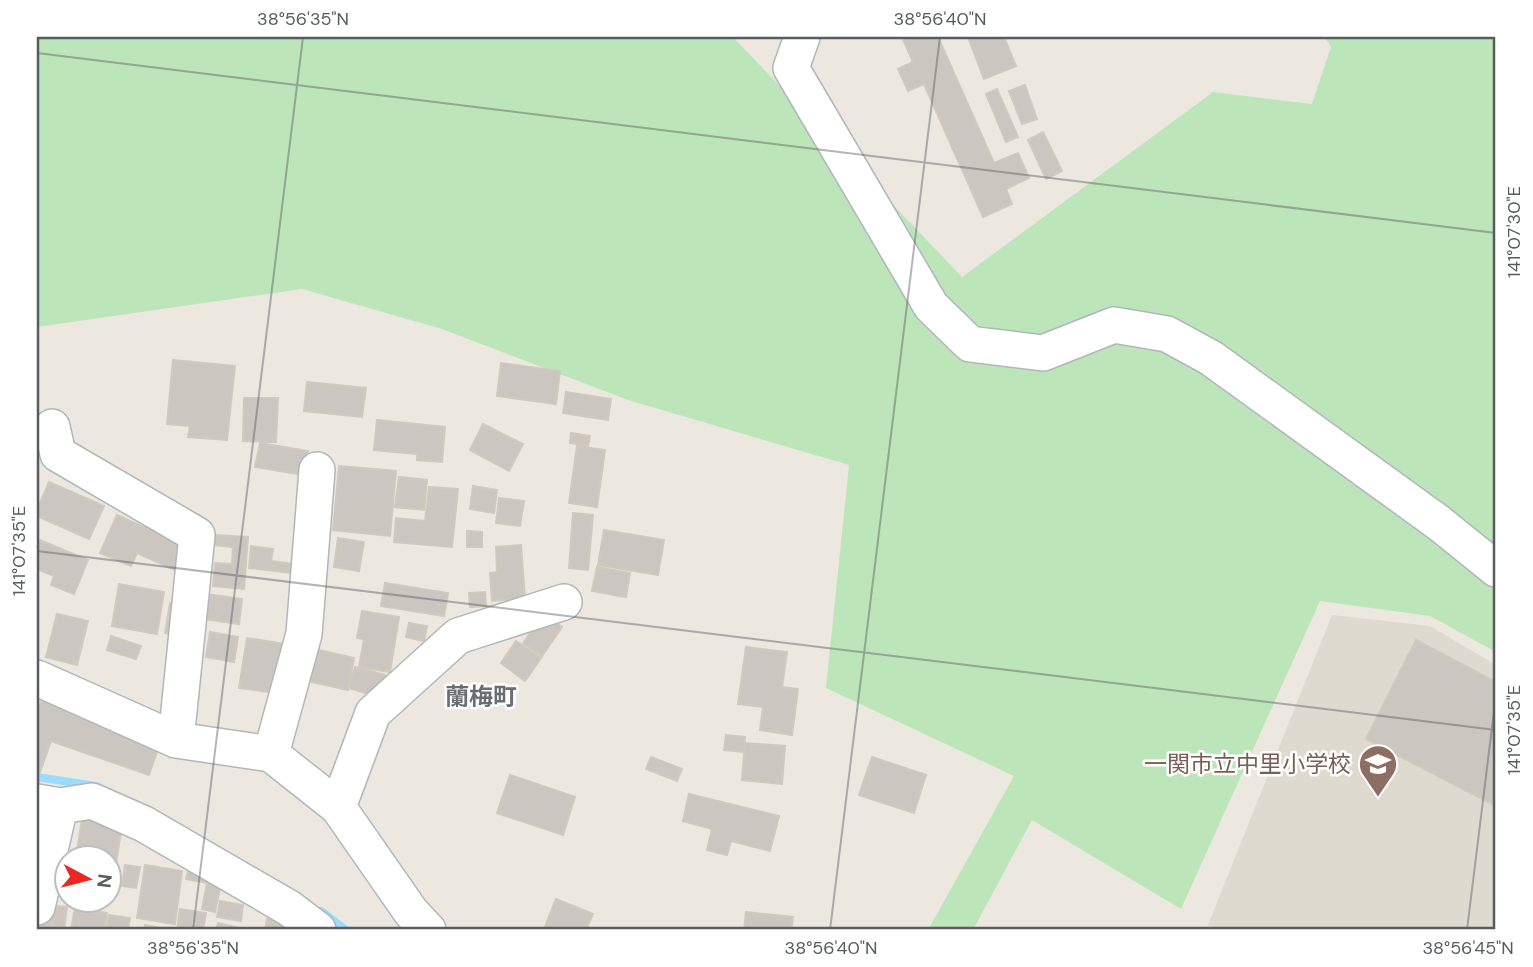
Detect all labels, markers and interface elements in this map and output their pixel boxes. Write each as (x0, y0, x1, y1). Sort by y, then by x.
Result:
text: 38°56'35"N (257, 7, 349, 31)
text: 38°56'40"N (894, 7, 986, 31)
text: 141°07'30"E (1502, 186, 1526, 278)
text: 141°07'35"E (7, 506, 31, 596)
district label: 蘭梅町 (445, 681, 517, 712)
text: 141°07'35"E (1502, 685, 1526, 775)
school or university icon: 一関市立中里小学校 (1357, 743, 1399, 798)
place label: 一関市立中里小学校 (1144, 749, 1351, 779)
north arrow (52, 844, 122, 914)
text: N (91, 873, 118, 889)
text: 38°56'35"N (147, 936, 239, 960)
text: 38°56'40"N (785, 936, 877, 960)
text: 38°56'45"N (1422, 936, 1514, 960)

